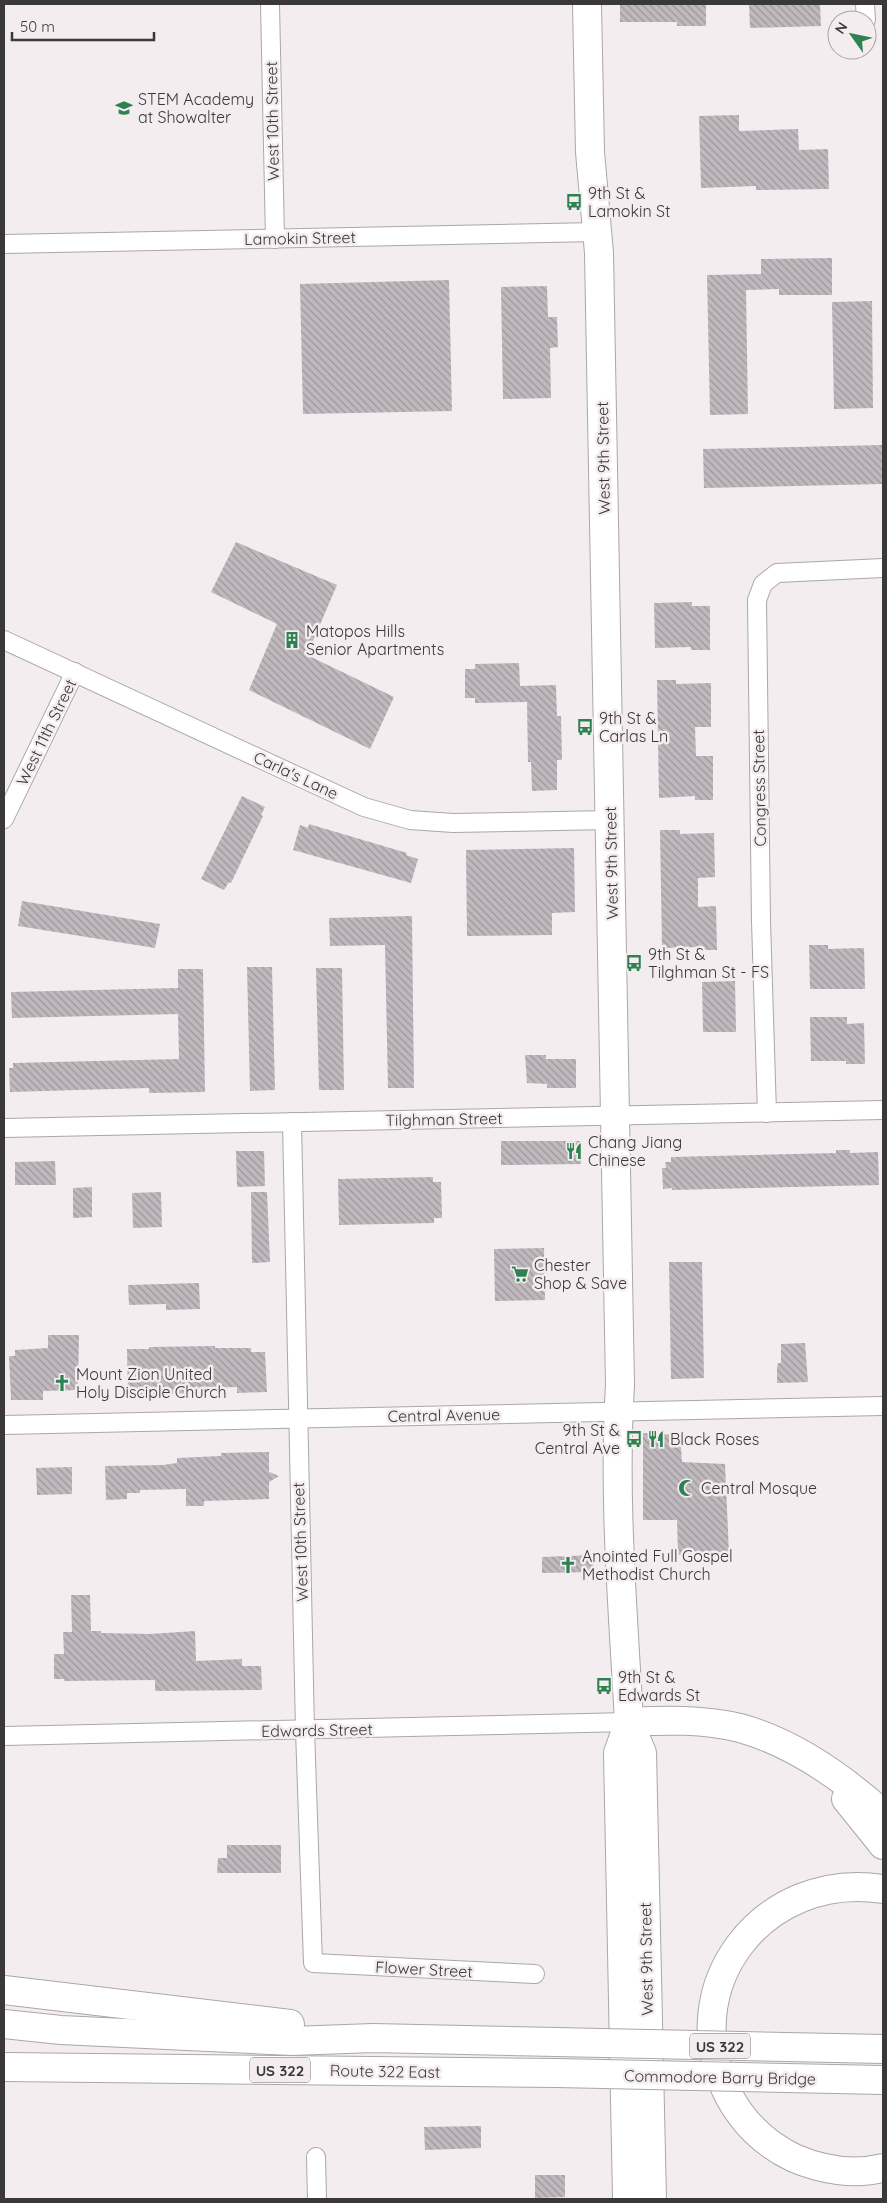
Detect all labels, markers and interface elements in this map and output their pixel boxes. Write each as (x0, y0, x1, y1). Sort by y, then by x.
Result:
scale bar (12, 10, 155, 42)
north arrow (827, 10, 877, 60)
text: 50 m (20, 17, 55, 36)
text: N (831, 19, 851, 37)
street label: West 10th Street (261, 61, 283, 181)
place label: STEM Academy at Showalter (138, 89, 254, 127)
school or university icon: STEM Academy at Showalter (114, 98, 134, 118)
place label: 9th St & Lamokin St (588, 183, 670, 221)
bus stop icon: 9th St & Lamokin St (564, 192, 584, 212)
street label: Lamokin Street (244, 227, 356, 249)
street label: West 9th Street (592, 401, 614, 515)
place label: Matopos Hills Senior Apartments (306, 621, 444, 659)
building icon: Matopos Hills Senior Apartments (282, 630, 302, 650)
street label: West 11th Street (12, 675, 80, 789)
place label: 9th St & Carlas Ln (599, 708, 668, 746)
bus stop icon: 9th St & Carlas Ln (575, 717, 595, 737)
street label: Congress Street (748, 729, 770, 847)
street label: Carla's Lane (250, 747, 342, 803)
street label: West 9th Street (600, 806, 622, 920)
place label: 9th St & Tilghman St - FS (648, 944, 769, 982)
bus stop icon: 9th St & Tilghman St - FS (624, 953, 644, 973)
street label: Tilghman Street (385, 1108, 503, 1130)
place label: Chang Jiang Chinese (588, 1132, 682, 1170)
restaurant icon: Chang Jiang Chinese (564, 1141, 584, 1161)
place label: Chester Shop & Save (534, 1255, 627, 1293)
supermarket icon: Chester Shop & Save (510, 1264, 530, 1284)
place label: Mount Zion United Holy Disciple Church (76, 1364, 227, 1402)
church icon: Mount Zion United Holy Disciple Church (52, 1373, 72, 1393)
street label: Central Avenue (388, 1404, 500, 1426)
place label: 9th St & Central Ave (535, 1420, 620, 1458)
bus stop icon: 9th St & Central Ave (624, 1429, 644, 1449)
restaurant icon: Black Roses (646, 1429, 666, 1449)
place label: Black Roses (670, 1429, 759, 1449)
mosque icon: Central Mosque (677, 1478, 697, 1498)
place label: Central Mosque (701, 1478, 817, 1498)
street label: West 10th Street (288, 1482, 312, 1602)
place label: Anointed Full Gospel Methodist Church (582, 1546, 733, 1584)
church icon: Anointed Full Gospel Methodist Church (558, 1555, 578, 1575)
place label: 9th St & Edwards St (618, 1667, 700, 1705)
bus stop icon: 9th St & Edwards St (594, 1676, 614, 1696)
street label: Edwards Street (261, 1719, 373, 1741)
street label: West 9th Street (635, 1902, 657, 2016)
street label: Flower Street (375, 1956, 473, 1982)
road number: US 322 (690, 2034, 750, 2058)
road number: US 322 (250, 2058, 310, 2082)
street label: Route 322 East (330, 2060, 440, 2082)
street label: Commodore Barry Bridge (624, 2065, 816, 2089)

